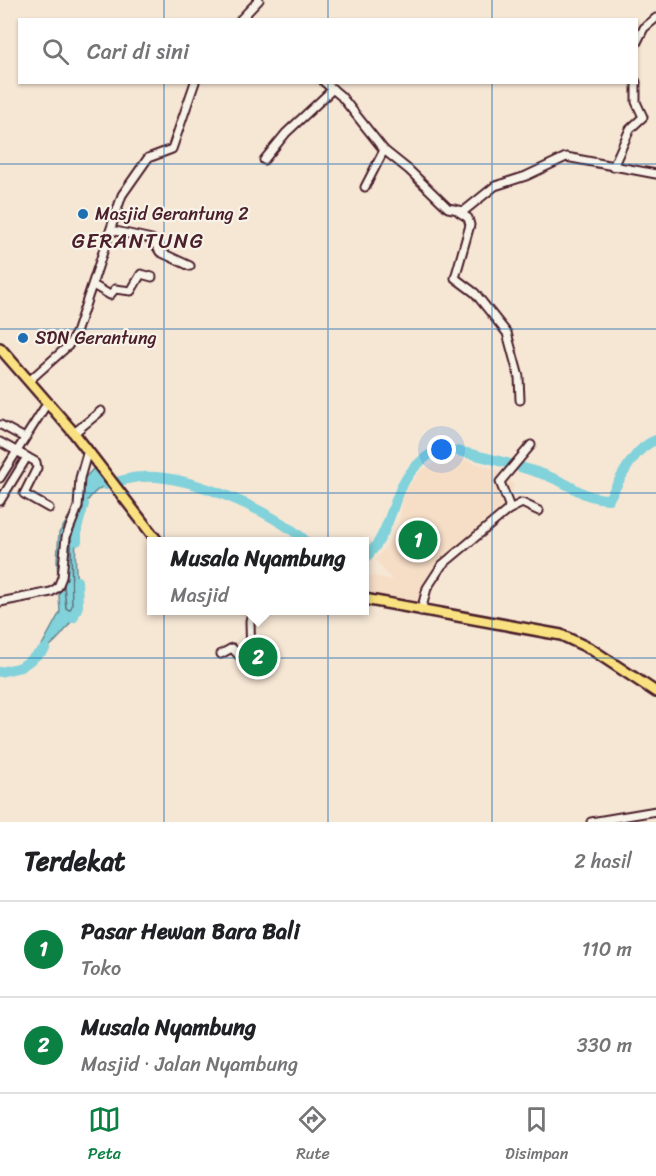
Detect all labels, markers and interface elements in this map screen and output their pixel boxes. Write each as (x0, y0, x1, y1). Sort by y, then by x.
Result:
search box (18, 18, 638, 84)
text: Cari di sini (87, 32, 189, 71)
icon: search (39, 35, 72, 68)
place label: Masjid Gerantung 2 (95, 198, 249, 230)
marker: Masjid Gerantung 2 (76, 207, 90, 221)
district label: GERANTUNG (72, 222, 204, 260)
place label: SDN Gerantung (35, 322, 157, 354)
marker: SDN Gerantung (16, 331, 30, 345)
your location (427, 435, 456, 464)
pin: 1 (398, 518, 438, 562)
popup (147, 537, 369, 615)
text: Musala Nyambung (171, 539, 346, 578)
text: Masjid (171, 578, 229, 613)
pin: 2 (238, 634, 278, 680)
text: Terdekat (24, 838, 125, 884)
text: 2 hasil (574, 844, 632, 879)
text: Pasar Hewan Bara Bali (81, 912, 300, 951)
text: 1 (39, 932, 48, 967)
text: 110 m (582, 932, 632, 967)
text: Toko (81, 951, 121, 986)
text: Musala Nyambung (81, 1008, 256, 1047)
text: 2 (38, 1028, 49, 1063)
text: 330 m (577, 1028, 632, 1063)
text: Masjid · Jalan Nyambung (81, 1047, 298, 1082)
tab: Peta (88, 1103, 121, 1168)
tab: Rute (296, 1103, 330, 1168)
tab: Disimpan (505, 1103, 568, 1168)

